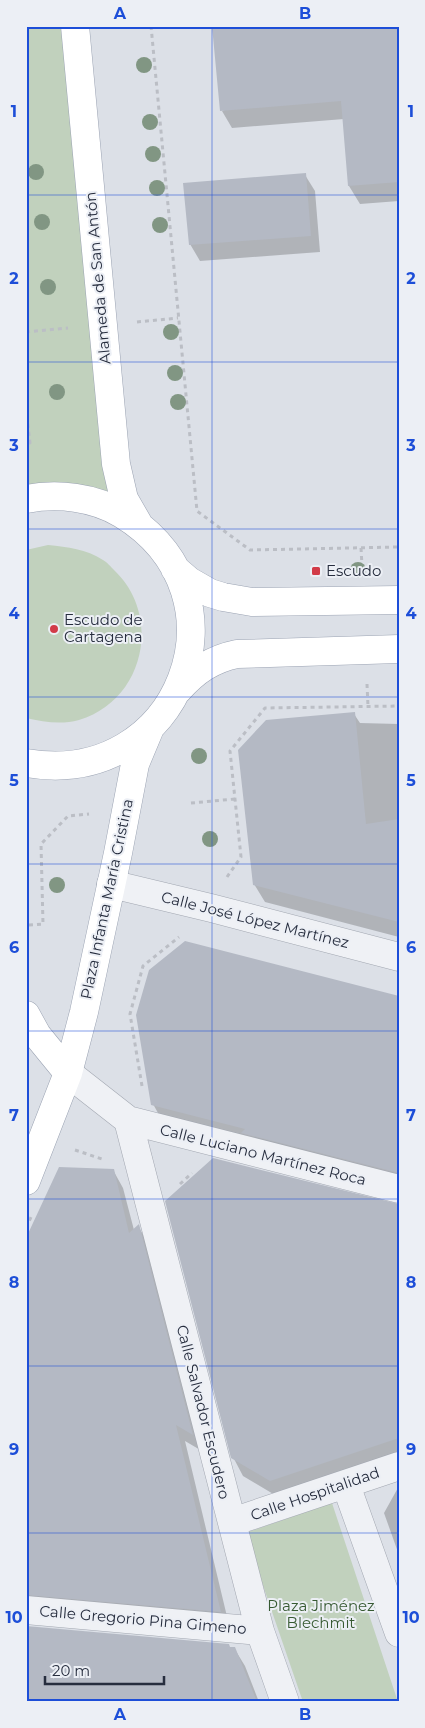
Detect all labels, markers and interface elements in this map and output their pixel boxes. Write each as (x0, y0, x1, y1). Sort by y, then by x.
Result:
text: A (113, 4, 127, 23)
text: B (299, 4, 311, 23)
text: 1 (11, 102, 17, 121)
text: 1 (408, 102, 414, 121)
street label: Alameda de San Antón (80, 191, 115, 365)
text: 2 (9, 269, 19, 288)
text: 2 (406, 269, 416, 288)
text: 3 (8, 436, 19, 455)
text: 3 (405, 436, 416, 455)
place label: Escudo (326, 561, 381, 580)
marker: Escudo (310, 565, 322, 577)
text: 4 (8, 604, 20, 623)
text: 4 (405, 604, 417, 623)
place label: Escudo de Cartagena (64, 610, 143, 646)
marker: Escudo de Cartagena (48, 623, 60, 635)
text: 5 (9, 771, 19, 790)
text: 5 (406, 771, 416, 790)
street label: Plaza Infanta María Cristina (76, 797, 137, 1001)
street label: Calle José López Martínez (159, 887, 351, 952)
text: 6 (9, 938, 19, 957)
text: 6 (406, 938, 416, 957)
text: 7 (9, 1106, 19, 1125)
text: 7 (406, 1106, 416, 1125)
street label: Calle Luciano Martínez Roca (158, 1120, 368, 1189)
text: 8 (9, 1273, 19, 1292)
text: 8 (406, 1273, 416, 1292)
street label: Calle Salvador Escudero (173, 1323, 234, 1501)
text: 9 (9, 1440, 19, 1459)
text: 9 (406, 1440, 416, 1459)
street label: Calle Hospitalidad (248, 1463, 382, 1525)
park label: Plaza Jiménez Blechmit (267, 1596, 375, 1632)
street label: Calle Gregorio Pina Gimeno (39, 1601, 247, 1638)
text: 10 (5, 1608, 23, 1627)
text: 10 (402, 1608, 420, 1627)
scale bar (45, 1653, 164, 1685)
text: 20 m (52, 1661, 90, 1680)
text: A (113, 1705, 127, 1724)
text: B (299, 1705, 311, 1724)

